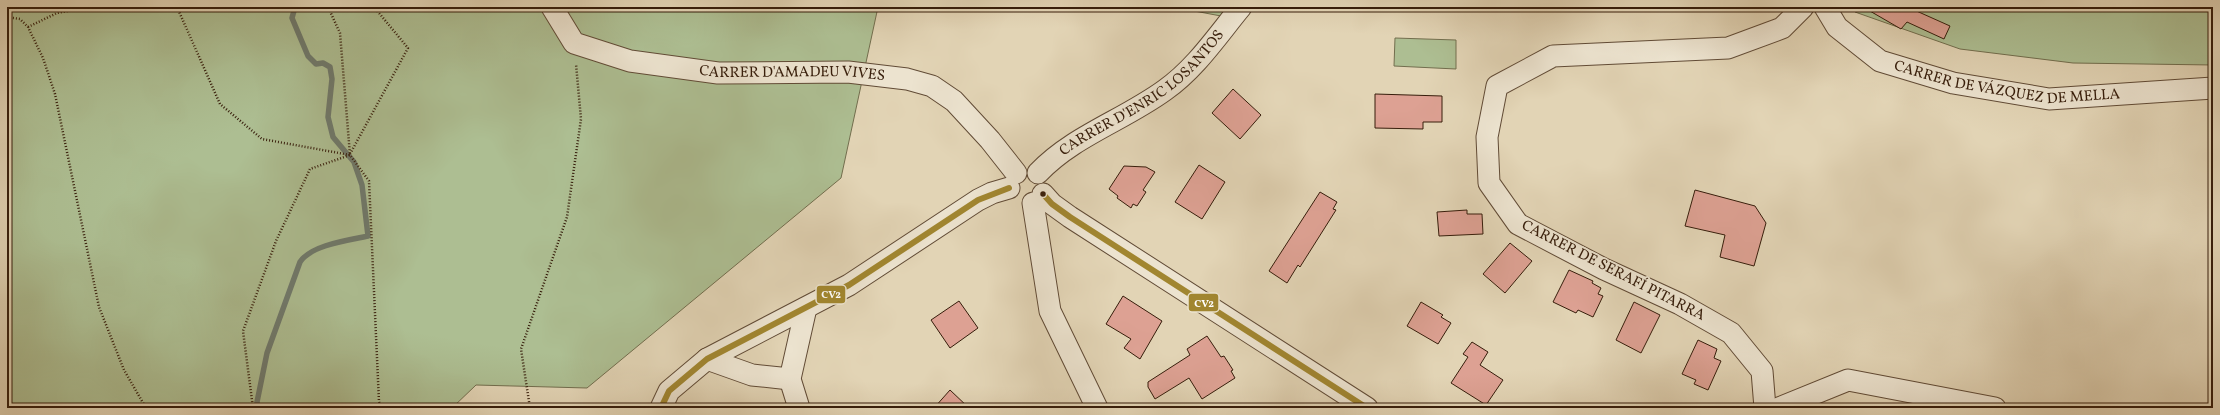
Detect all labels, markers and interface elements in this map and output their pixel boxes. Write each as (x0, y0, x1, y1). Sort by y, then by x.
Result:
street label: CARRER D'ENRIC LOSANTOS (1055, 26, 1229, 161)
street label: CARRER DE VÁZQUEZ DE MELLA (1891, 55, 2121, 110)
street label: CARRER D'AMADEU VIVES (698, 60, 886, 87)
unlabelled marker (1038, 189, 1048, 199)
street label: CARRER DE SERAFÍ PITARRA (1517, 215, 1709, 327)
line badge: CV2 (816, 285, 846, 304)
text: CV2 (821, 288, 841, 303)
line badge: CV2 (1188, 293, 1219, 312)
text: CV2 (1194, 297, 1214, 312)

